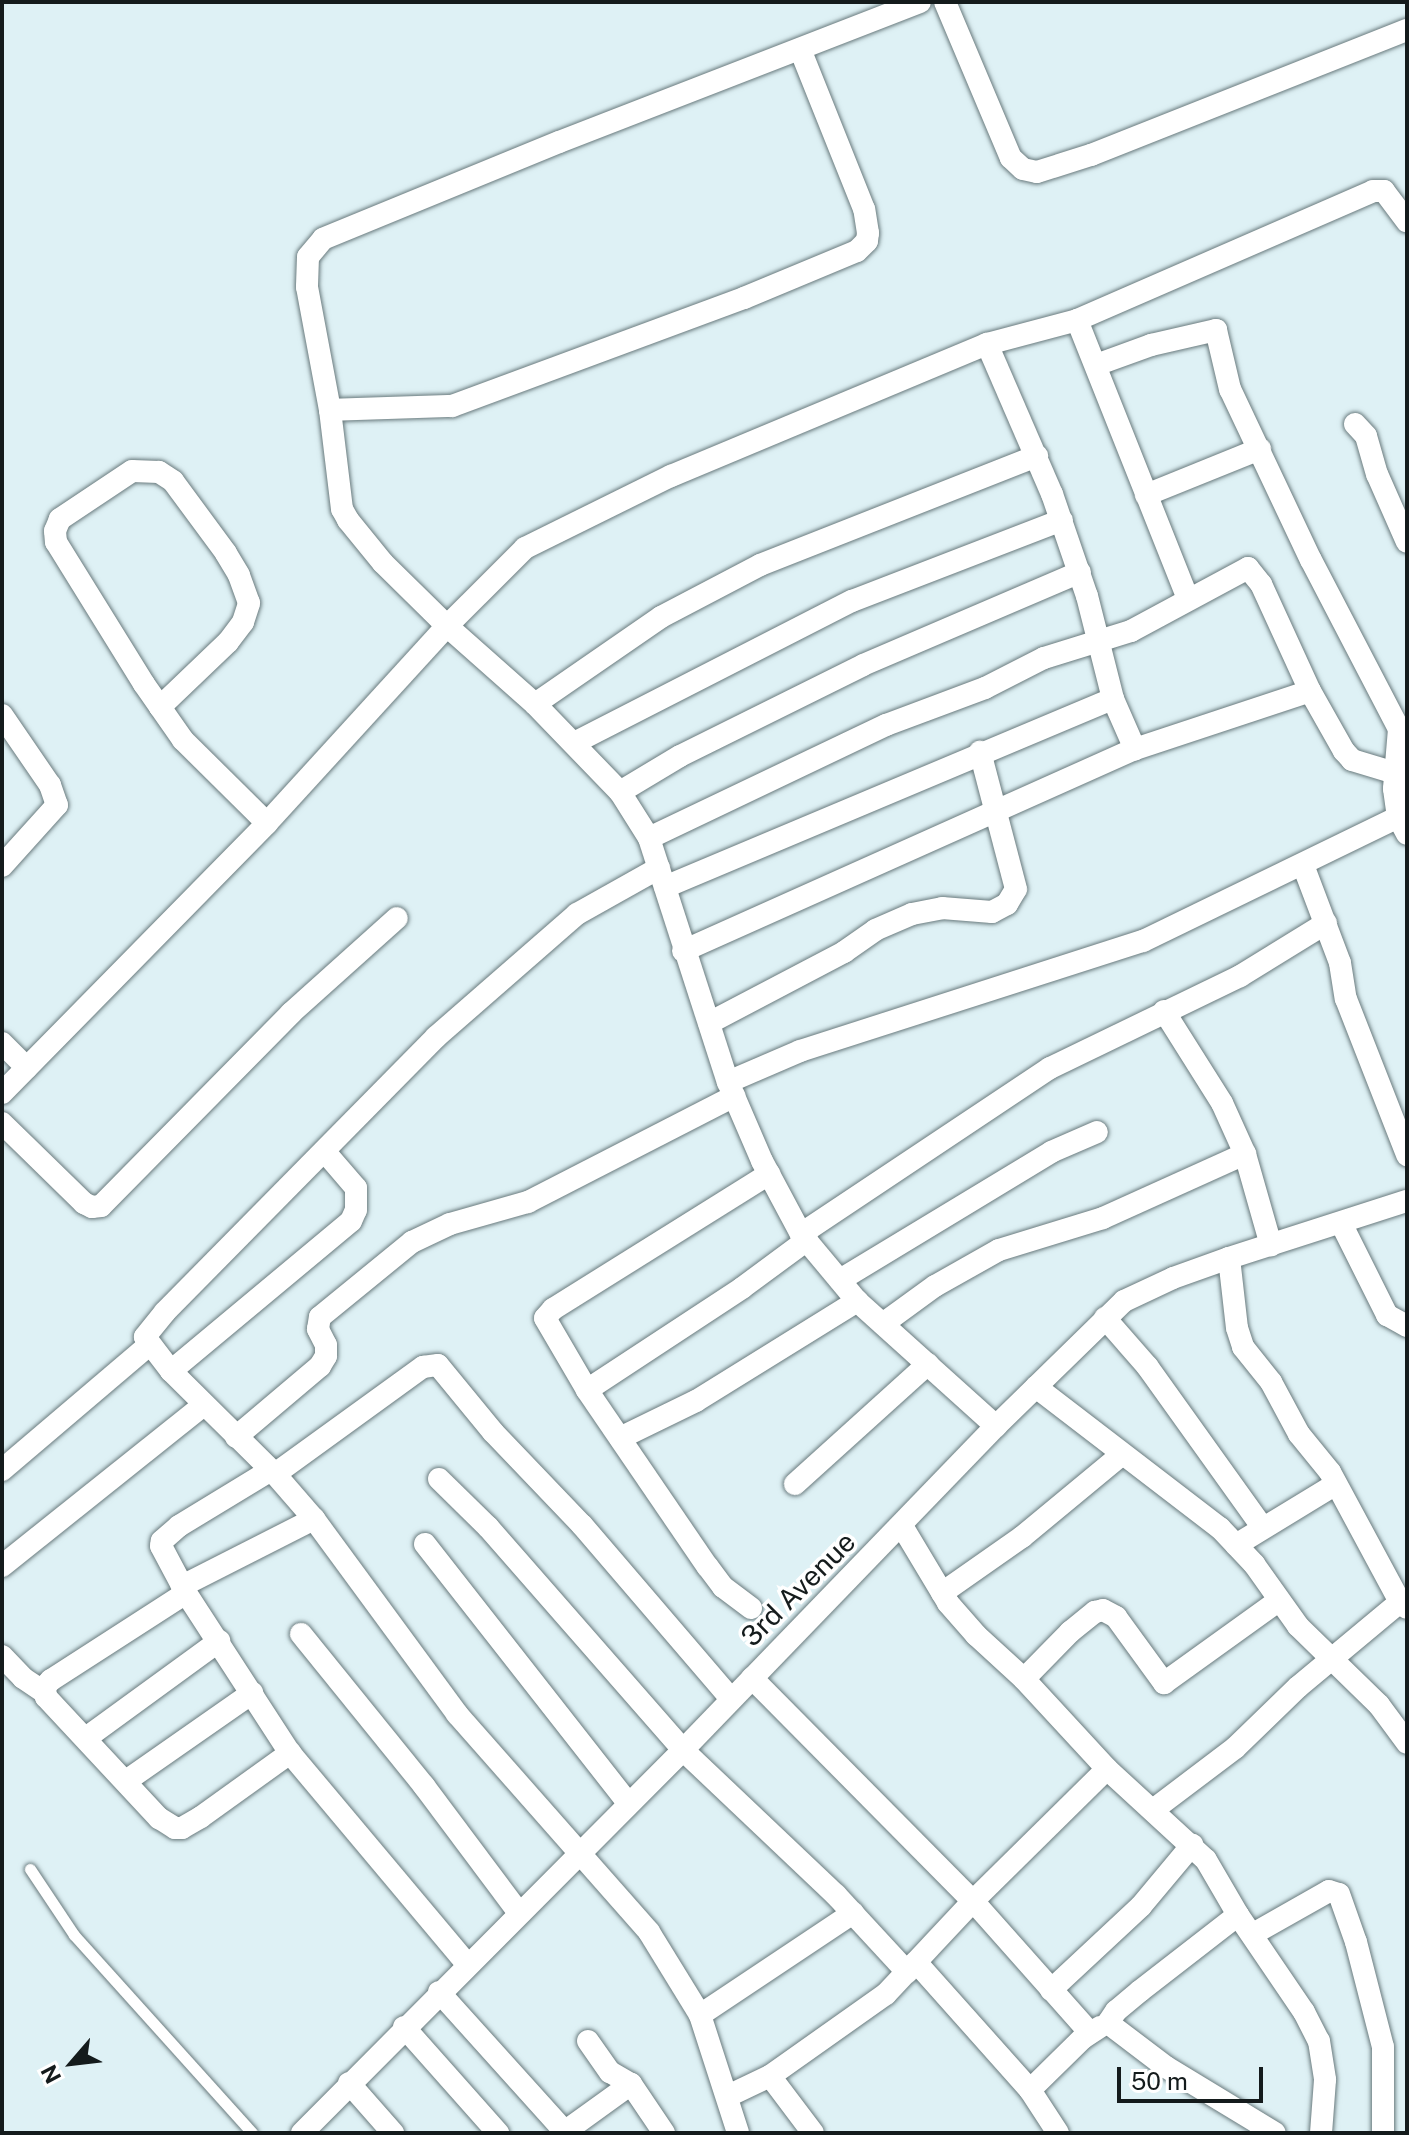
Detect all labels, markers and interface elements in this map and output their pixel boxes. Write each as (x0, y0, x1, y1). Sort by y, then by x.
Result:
street label: 3rd Avenue (734, 1525, 862, 1653)
north arrow (32, 2023, 112, 2103)
scale bar (1121, 2051, 1267, 2101)
text: N (35, 2061, 66, 2088)
text: 50 m (1131, 2067, 1188, 2095)

